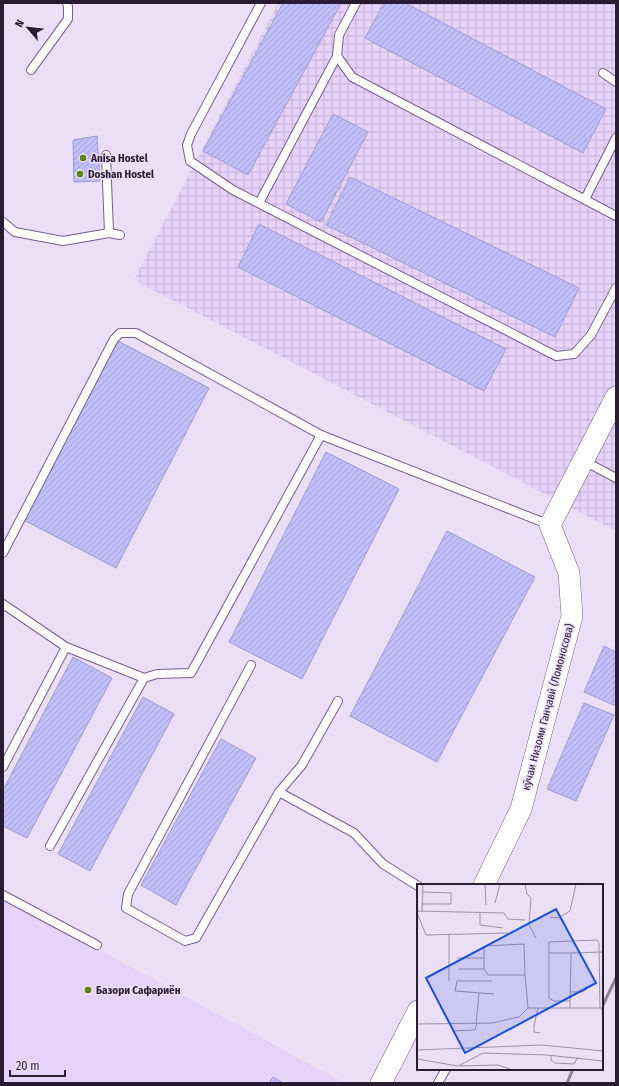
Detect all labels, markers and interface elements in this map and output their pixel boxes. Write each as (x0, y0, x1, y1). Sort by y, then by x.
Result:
north arrow (8, 8, 48, 48)
text: N (12, 18, 27, 30)
place label: Anisa Hostel (90, 152, 149, 165)
marker: Anisa Hostel (78, 153, 88, 163)
place label: Doshan Hostel (88, 168, 155, 181)
marker: Doshan Hostel (75, 169, 85, 179)
street label: кӯчаи Низоми Ганҷавӣ (Ломоносова) (519, 622, 577, 792)
inset map (417, 884, 603, 1070)
place label: Базори Сафариён (96, 984, 181, 997)
marker: Базори Сафариён (83, 985, 93, 995)
scale bar (10, 1052, 65, 1078)
text: 20 m (16, 1059, 40, 1073)

